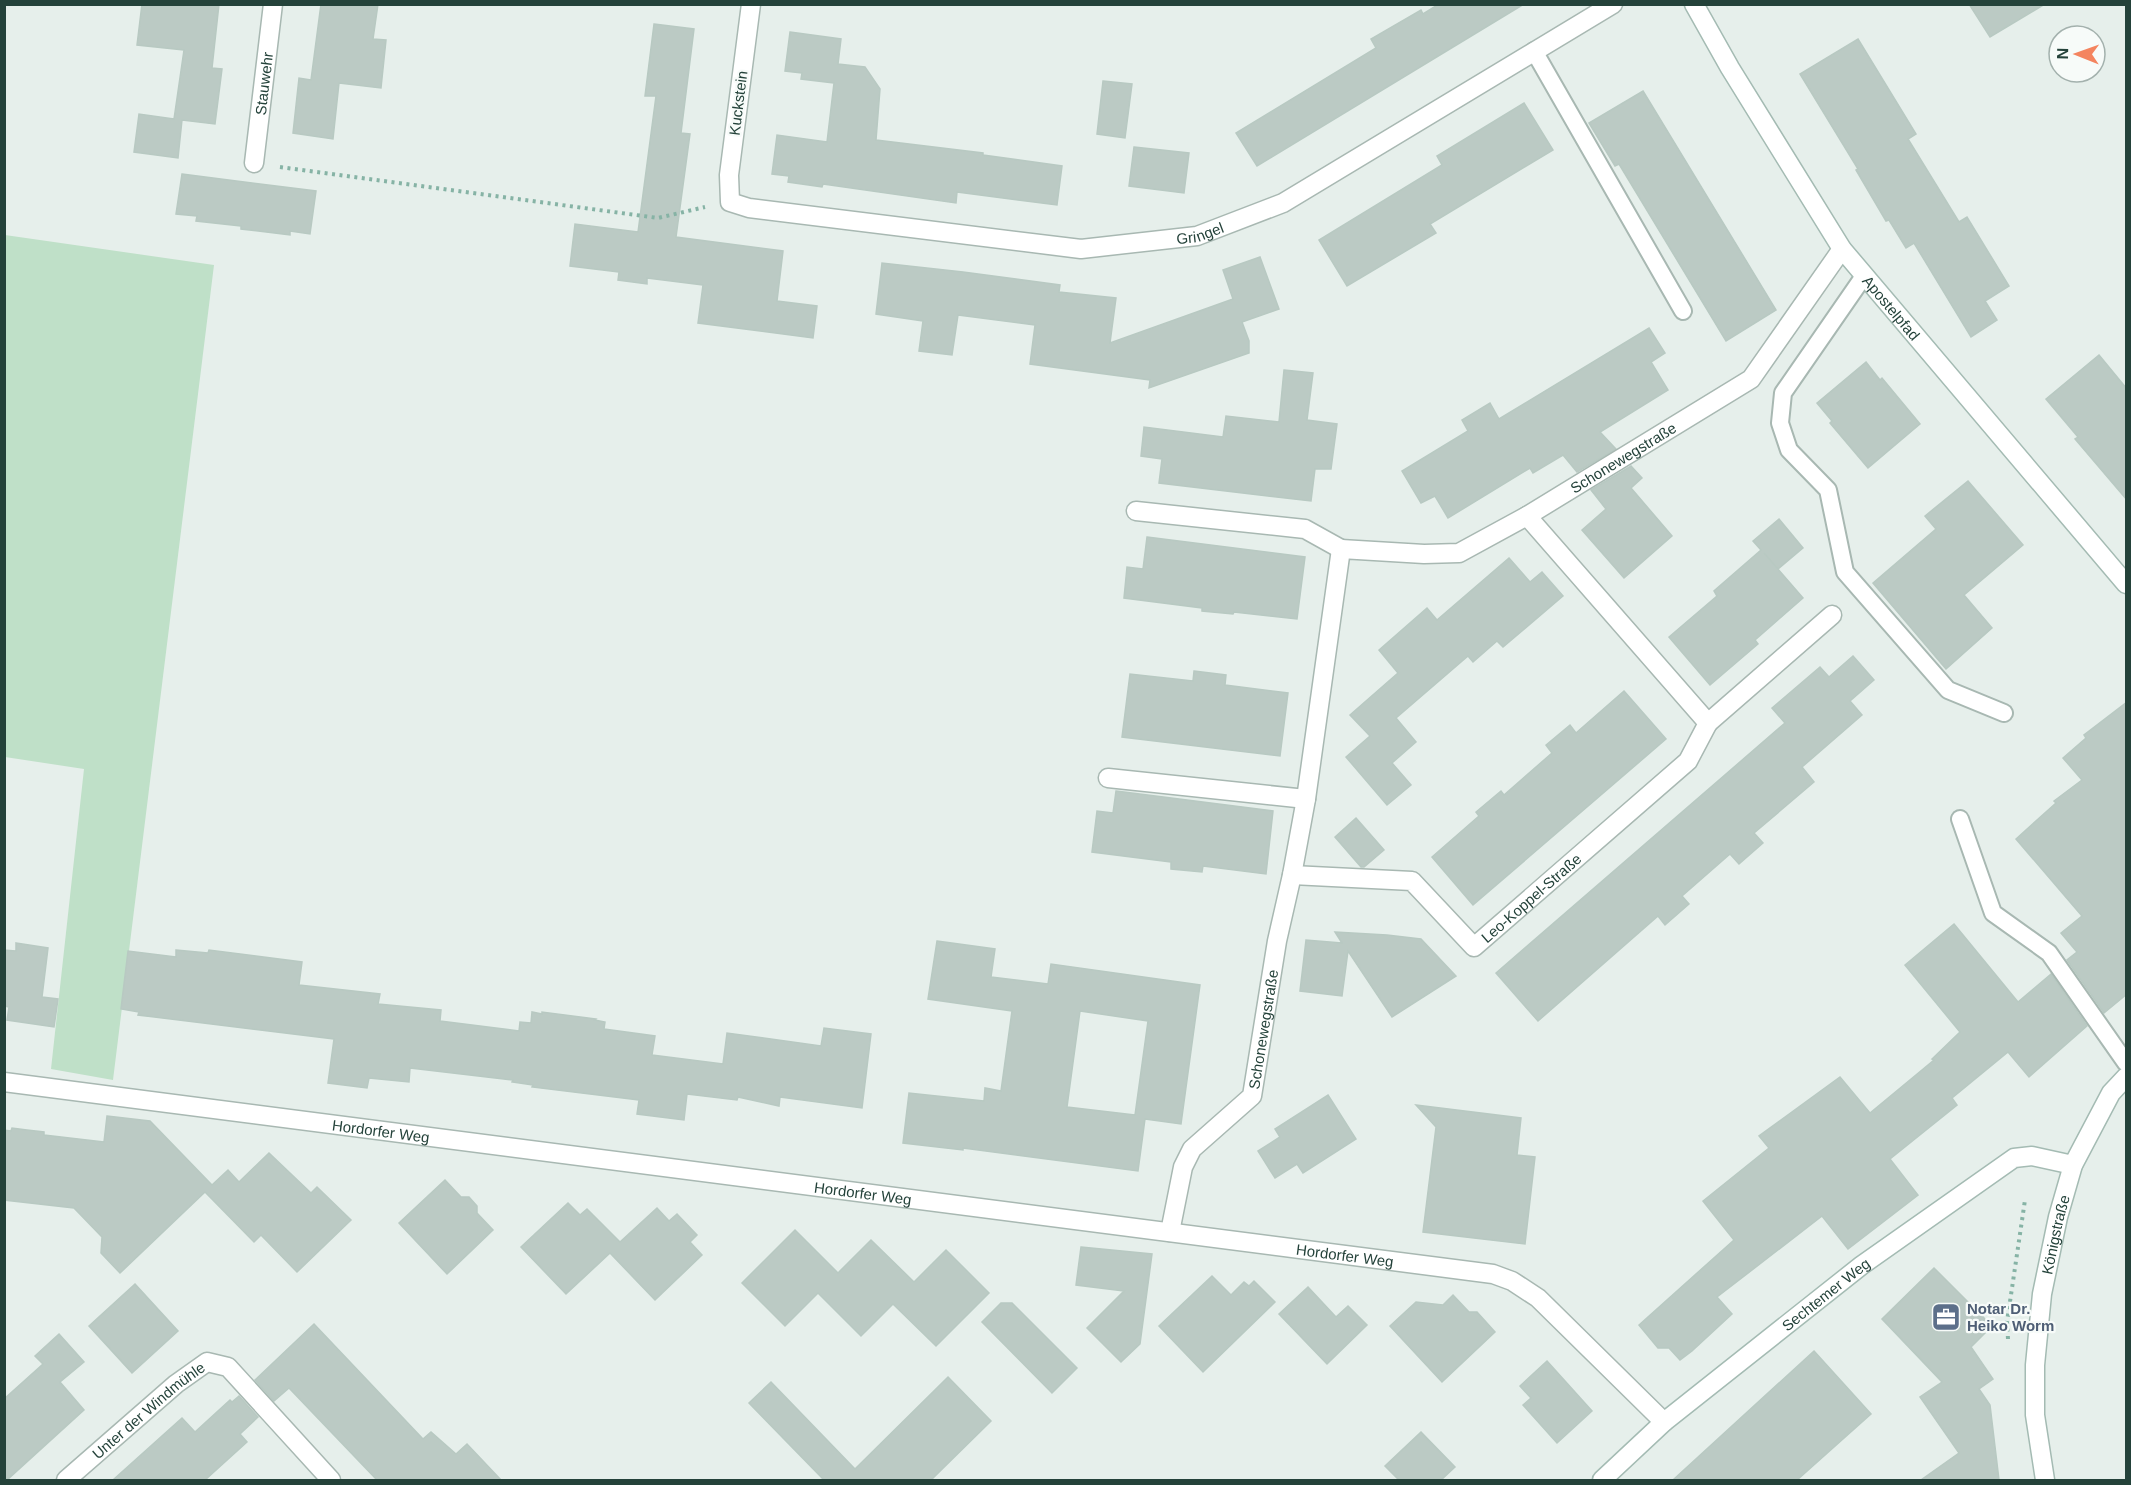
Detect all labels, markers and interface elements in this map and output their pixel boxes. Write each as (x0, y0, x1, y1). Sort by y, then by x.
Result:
north arrow (2047, 24, 2107, 84)
text: N (2054, 48, 2071, 60)
street label: Stauwehr (251, 51, 276, 116)
street label: Kuckstein (726, 70, 750, 136)
street label: Gringel (1175, 218, 1226, 247)
street label: Apostelpfad (1859, 272, 1924, 343)
street label: Schonewegstraße (1567, 418, 1679, 496)
street label: Leo-Koppel-Straße (1477, 850, 1584, 946)
street label: Schonewegstraße (1245, 968, 1281, 1090)
street label: Hordorfer Weg (331, 1116, 431, 1145)
street label: Hordorfer Weg (813, 1178, 913, 1207)
street label: Königstraße (2038, 1193, 2072, 1276)
street label: Hordorfer Weg (1295, 1240, 1395, 1270)
street label: Sechtemer Weg (1778, 1254, 1873, 1334)
place label: Notar Dr. Heiko Worm (1967, 1300, 2054, 1334)
office icon: Notar Dr. Heiko Worm (1930, 1301, 1962, 1333)
street label: Unter der Windmühle (88, 1358, 208, 1462)

